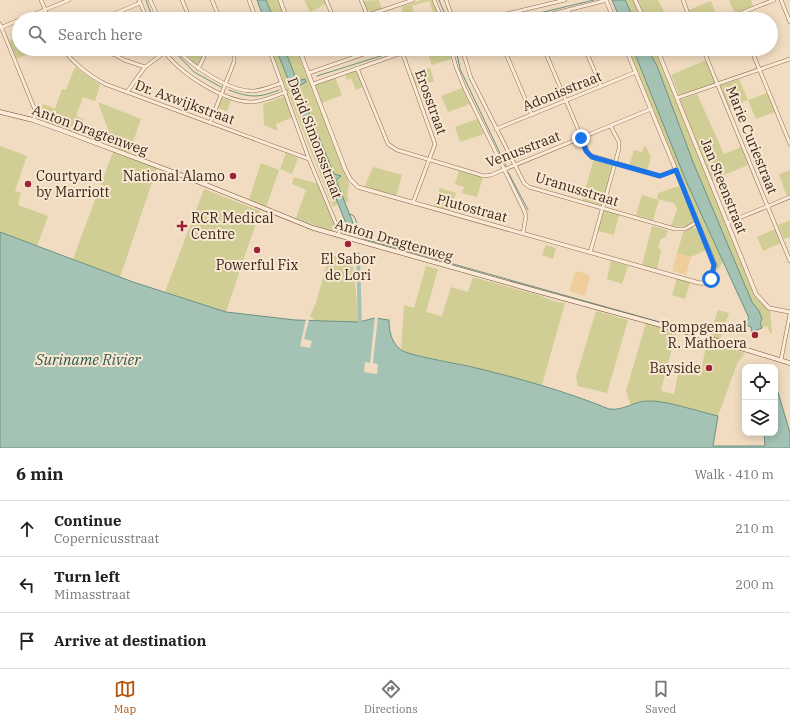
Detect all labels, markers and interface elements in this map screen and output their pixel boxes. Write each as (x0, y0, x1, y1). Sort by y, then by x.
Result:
search box (12, 12, 778, 56)
icon: search (26, 23, 48, 45)
text: Search here (58, 25, 143, 44)
street label: Erosstraat (411, 67, 451, 137)
street label: Adonisstraat (520, 67, 604, 115)
street label: David Simonsstraat (284, 75, 346, 201)
street label: Dr. Axwijkstraat (133, 76, 237, 128)
street label: Marie Curiestraat (722, 83, 782, 197)
street label: Anton Dragtenweg (30, 101, 151, 159)
street label: Venusstraat (483, 127, 563, 171)
route end (572, 129, 590, 147)
street label: Jan Steenstraat (697, 136, 751, 236)
place label: Courtyard by Marriott (36, 167, 109, 201)
place label: National Alamo (123, 167, 225, 185)
street label: Uranusstraat (533, 168, 621, 210)
marker: National Alamo (228, 171, 238, 181)
marker: Courtyard by Marriott (23, 179, 33, 189)
street label: Plutostraat (435, 190, 509, 226)
place label: RCR Medical Centre (191, 209, 274, 243)
street label: Anton Dragtenweg (333, 215, 455, 266)
marker: RCR Medical Centre (176, 220, 188, 232)
marker: El Sabor de Lori (343, 239, 353, 249)
marker: Powerful Fix (252, 245, 262, 255)
place label: El Sabor de Lori (321, 250, 376, 284)
place label: Powerful Fix (216, 256, 298, 274)
route start (702, 270, 720, 288)
place label: Pompgemaal R. Mathoera (661, 318, 747, 352)
marker: Pompgemaal R. Mathoera (750, 330, 760, 340)
water label: Suriname Rivier (34, 350, 141, 369)
place label: Bayside (649, 359, 701, 377)
marker: Bayside (704, 363, 714, 373)
map controls (742, 364, 778, 436)
button: locate (742, 364, 778, 400)
button: layers (742, 400, 778, 436)
text: 6 min (16, 463, 64, 485)
text: Walk · 410 m (695, 466, 774, 483)
text: Continue (54, 511, 121, 530)
icon: ahead (16, 518, 38, 540)
text: 210 m (735, 520, 774, 537)
text: Copernicusstraat (54, 530, 159, 547)
text: Turn left (54, 567, 120, 586)
icon: left (16, 574, 38, 596)
text: 200 m (735, 576, 774, 593)
text: Mimasstraat (54, 586, 130, 603)
icon: arrive (16, 630, 38, 652)
text: Arrive at destination (54, 631, 206, 650)
tab: Map (114, 678, 136, 716)
tab: Directions (364, 678, 418, 716)
tab: Saved (645, 678, 676, 716)

